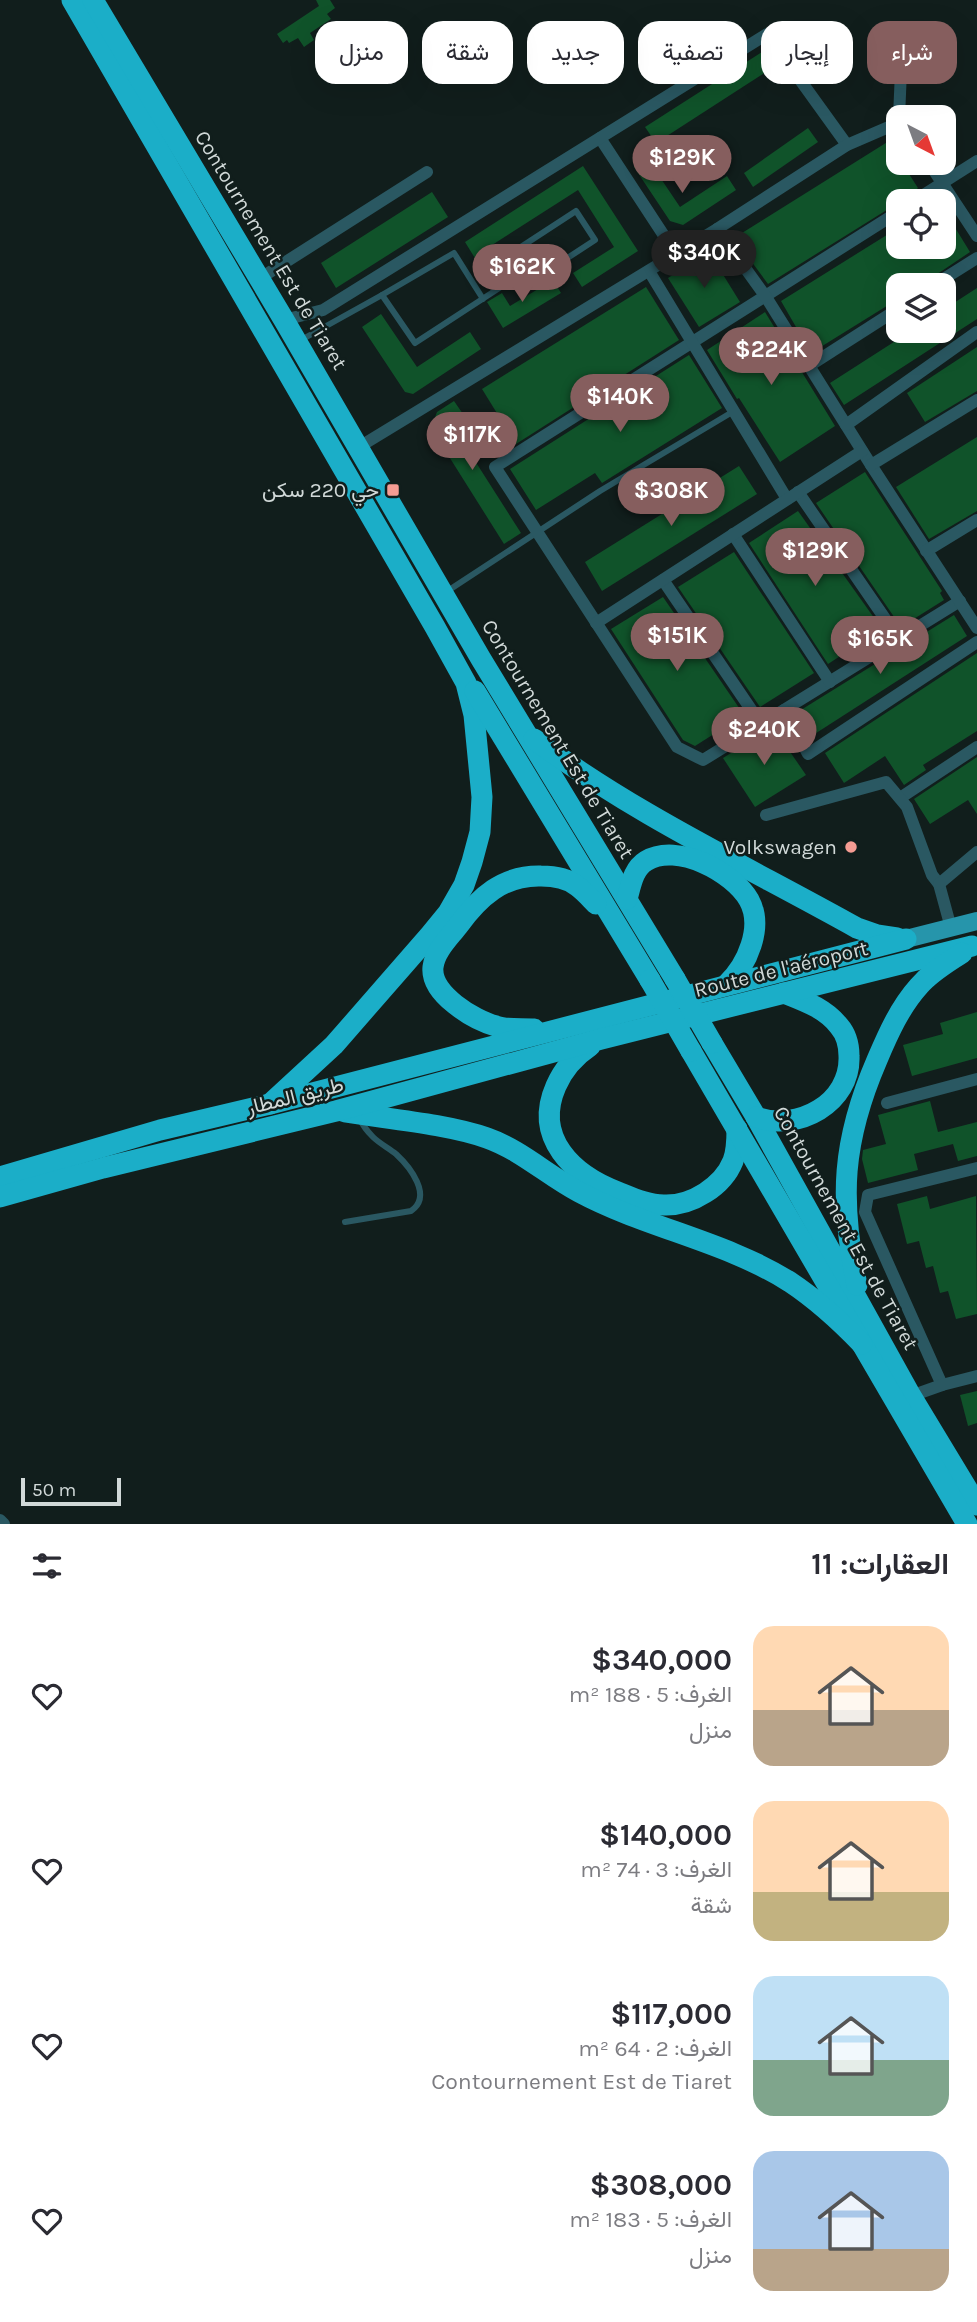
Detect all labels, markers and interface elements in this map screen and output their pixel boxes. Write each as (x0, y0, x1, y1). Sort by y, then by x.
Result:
chip: منزل (315, 21, 408, 84)
chip: شقة (422, 21, 513, 84)
chip: جديد (527, 21, 624, 84)
chip: تصفية (638, 21, 747, 84)
chip: إيجار (761, 21, 853, 84)
chip: شراء (867, 21, 957, 84)
north arrow (886, 105, 956, 175)
map controls (886, 105, 956, 343)
street label: Contournement Est de Tiaret (190, 126, 352, 374)
pin: $129K (633, 136, 731, 195)
text: $129K (648, 144, 716, 171)
button: locate (886, 189, 956, 259)
pin: $340K (655, 230, 753, 290)
text: $340K (667, 239, 741, 266)
pin: $162K (473, 244, 571, 304)
text: $162K (489, 253, 555, 280)
button: layers (886, 273, 956, 343)
pin: $224K (722, 328, 820, 387)
text: $224K (735, 336, 807, 363)
pin: $140K (571, 374, 669, 434)
text: $140K (586, 383, 654, 410)
pin: $117K (423, 412, 521, 472)
text: $117K (443, 421, 501, 448)
pin: $308K (622, 468, 720, 528)
text: $308K (634, 477, 708, 504)
place label: حي 220 سكن (262, 478, 379, 507)
marker: حي 220 سكن (385, 482, 401, 498)
pin: $129K (766, 528, 864, 588)
text: $129K (781, 537, 849, 564)
pin: $151K (628, 614, 726, 673)
street label: Contournement Est de Tiaret (477, 615, 639, 863)
pin: $165K (831, 616, 929, 676)
text: $151K (647, 622, 707, 649)
text: $165K (847, 625, 913, 652)
pin: $240K (715, 708, 813, 767)
text: $240K (727, 716, 801, 743)
place label: Volkswagen (724, 835, 837, 859)
marker: Volkswagen (843, 839, 859, 855)
street label: Route de l'aéroport (692, 936, 871, 1002)
street label: طريق المطار (243, 1072, 346, 1121)
street label: Contournement Est de Tiaret (769, 1102, 923, 1354)
scale bar (21, 1475, 121, 1507)
text: 50 m (32, 1479, 76, 1501)
text: العقارات: 11 (811, 1546, 949, 1582)
icon: filters (28, 1547, 66, 1585)
text: $340,000 (591, 1642, 732, 1678)
icon: home (809, 1654, 893, 1738)
icon: heart (28, 1677, 66, 1715)
text: الغرف: 5 · 188 m² (569, 1681, 732, 1708)
text: منزل (689, 1717, 732, 1744)
text: $140,000 (599, 1817, 732, 1853)
icon: home (809, 1829, 893, 1913)
icon: heart (28, 1852, 66, 1890)
text: الغرف: 3 · 74 m² (580, 1856, 732, 1883)
text: شقة (690, 1892, 732, 1919)
text: $117,000 (610, 1996, 732, 2032)
icon: home (809, 2004, 893, 2088)
icon: heart (28, 2027, 66, 2065)
text: الغرف: 2 · 64 m² (578, 2035, 732, 2062)
text: Contournement Est de Tiaret (431, 2068, 732, 2095)
text: $308,000 (590, 2167, 732, 2203)
icon: home (809, 2179, 893, 2263)
icon: heart (28, 2202, 66, 2240)
text: الغرف: 5 · 183 m² (569, 2206, 732, 2233)
text: منزل (689, 2242, 732, 2269)

